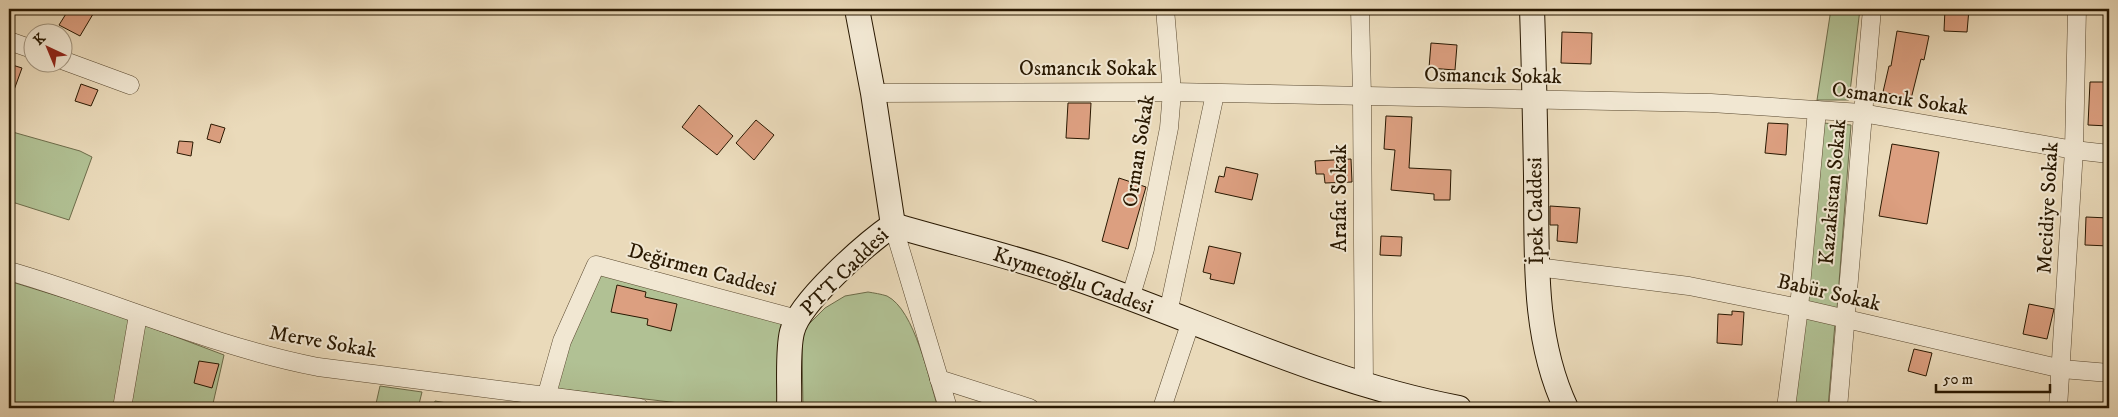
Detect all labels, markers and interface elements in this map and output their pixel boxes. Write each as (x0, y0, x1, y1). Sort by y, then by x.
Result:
north arrow (22, 22, 72, 72)
text: K (30, 29, 50, 49)
street label: Osmancık Sokak (1019, 56, 1157, 82)
street label: Osmancık Sokak (1424, 62, 1563, 90)
street label: Osmancık Sokak (1830, 77, 1971, 122)
street label: Orman Sokak (1117, 92, 1161, 209)
street label: Kazakistan Sokak (1814, 117, 1852, 266)
street label: Mecidiye Sokak (2032, 141, 2064, 275)
street label: Arafat Sokak (1327, 143, 1353, 252)
street label: İpek Caddesi (1521, 157, 1550, 265)
street label: PTT Caddesi (795, 222, 895, 322)
street label: Değirmen Caddesi (625, 238, 779, 302)
street label: Kıymetoğlu Caddesi (990, 241, 1156, 321)
street label: Babür Sokak (1775, 268, 1884, 318)
street label: Merve Sokak (267, 320, 379, 364)
scale bar (1936, 362, 2049, 394)
text: 50 m (1943, 370, 1973, 389)

